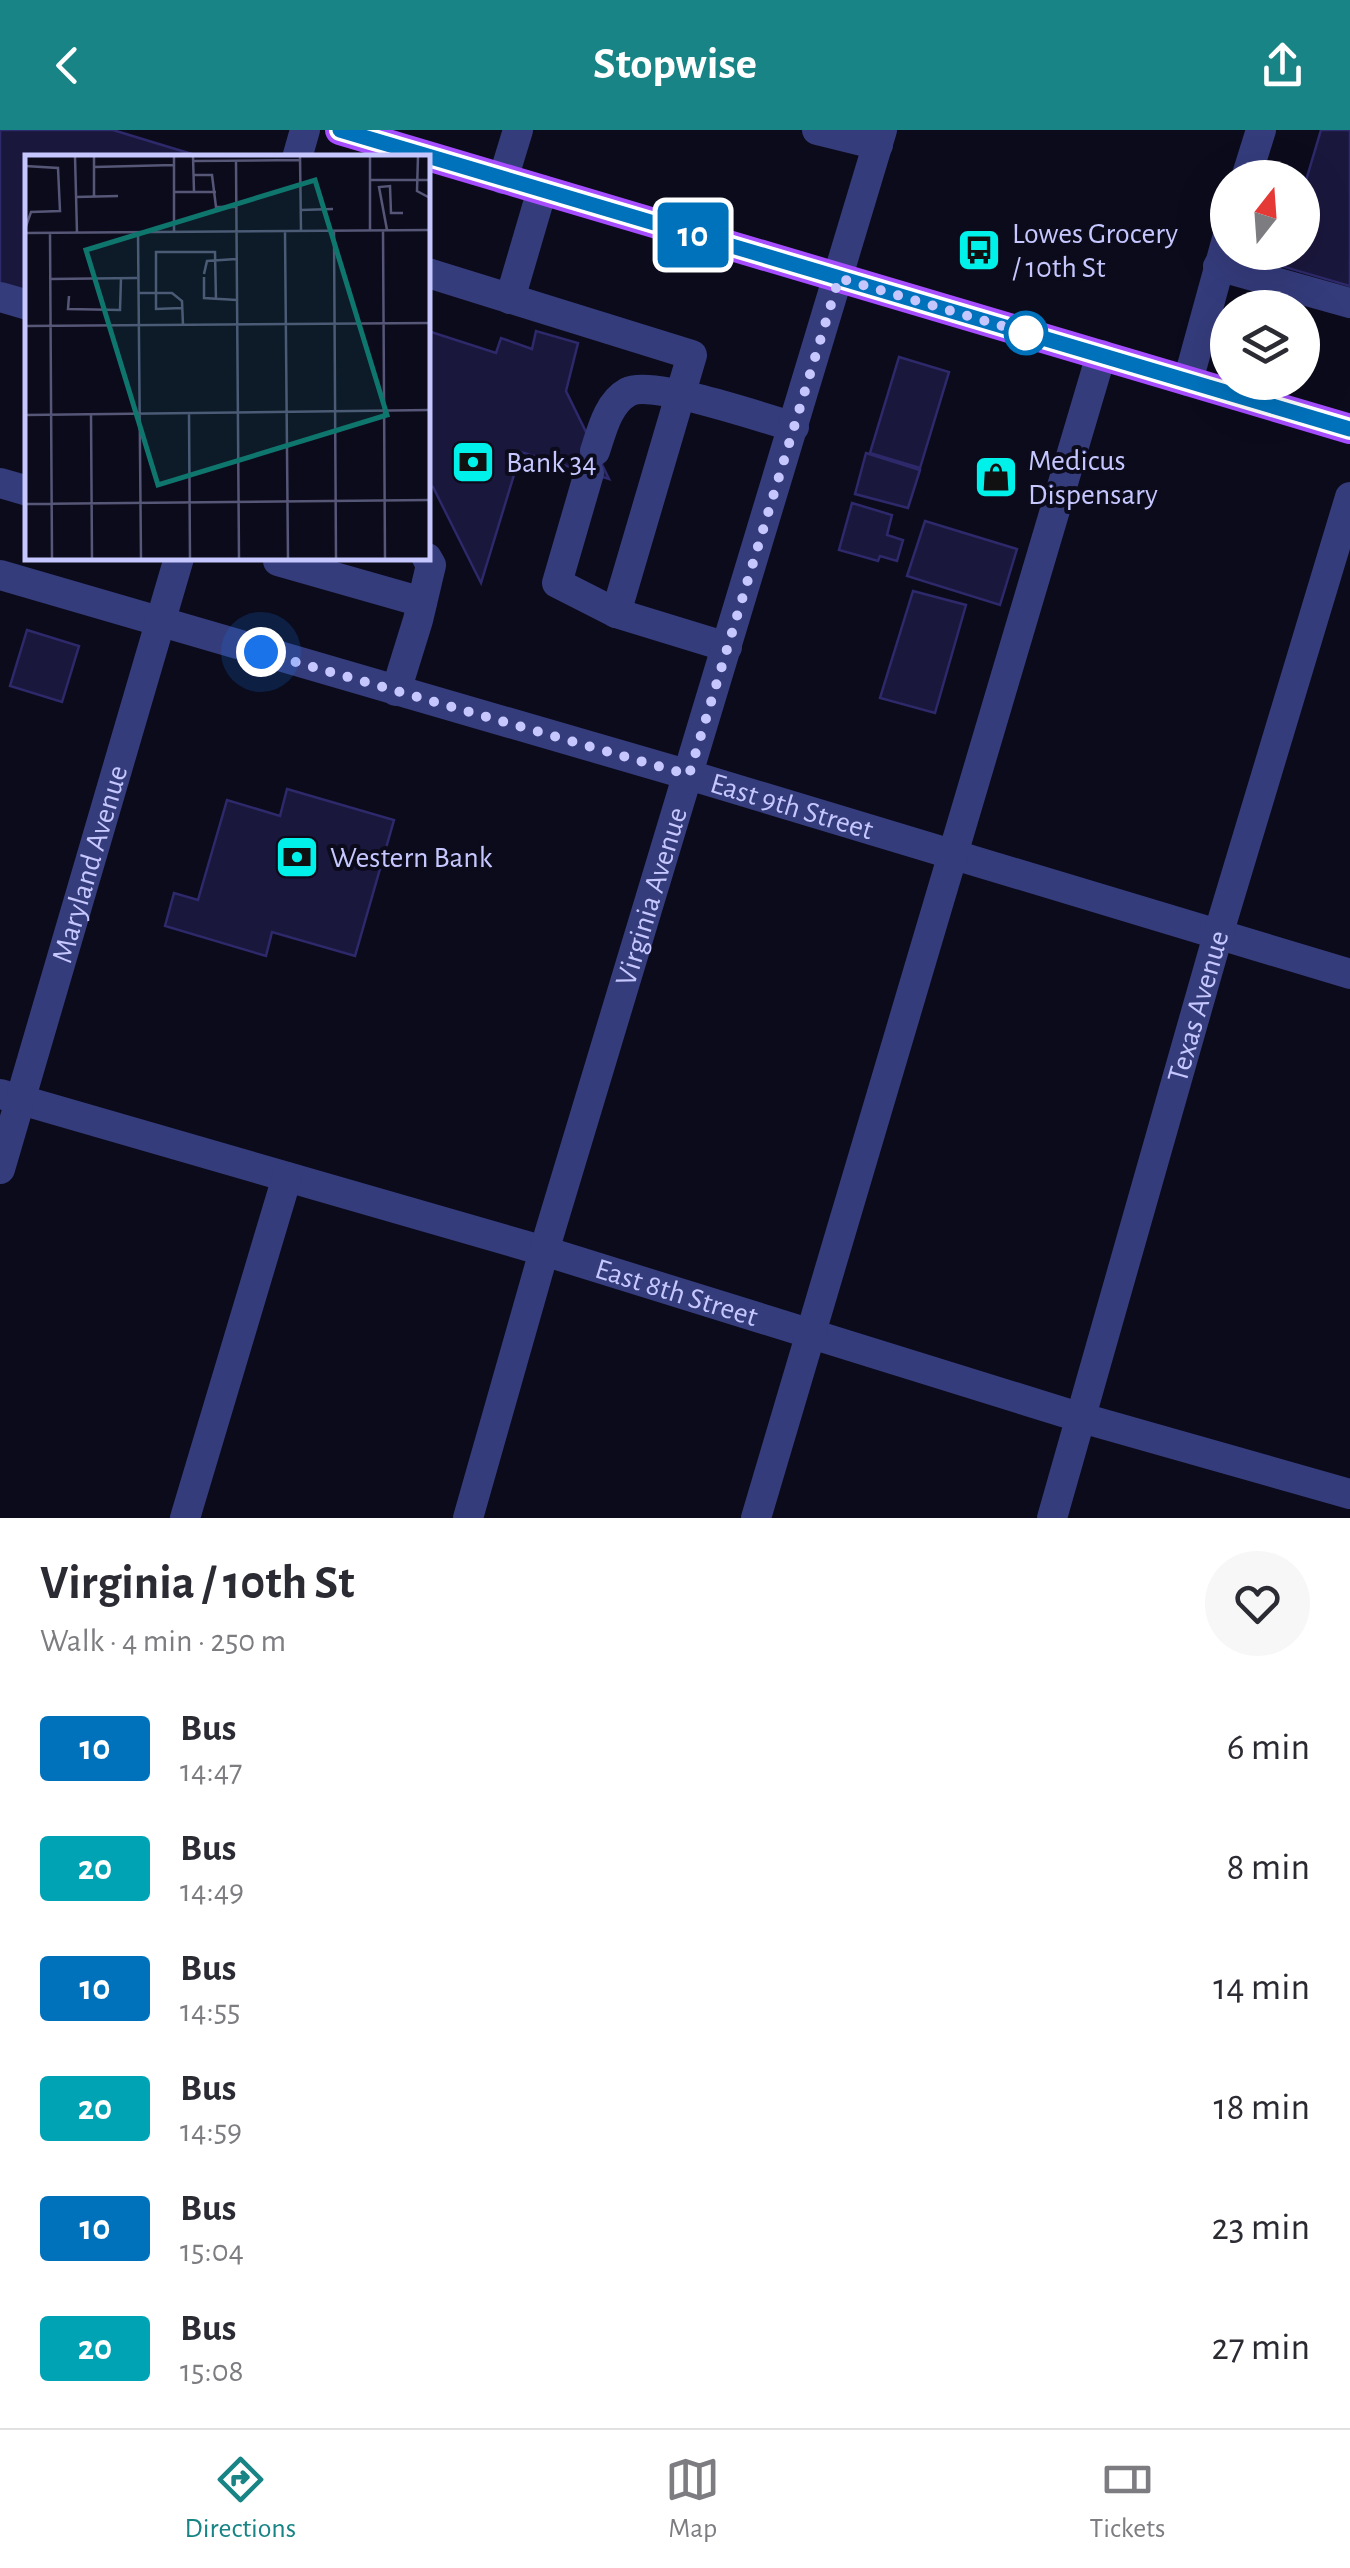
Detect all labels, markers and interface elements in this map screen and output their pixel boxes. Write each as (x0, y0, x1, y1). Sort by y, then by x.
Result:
icon: back (40, 38, 95, 93)
icon: share (1255, 38, 1310, 93)
text: Stopwise (593, 42, 757, 87)
inset map (25, 155, 430, 560)
north arrow (1210, 160, 1320, 270)
map controls (1210, 160, 1320, 400)
line badge: 10 (648, 202, 738, 268)
text: 10 (678, 218, 708, 253)
place label: Lowes Grocery / 10th St (1012, 219, 1178, 283)
bus stop icon: Lowes Grocery / 10th St (956, 227, 1002, 273)
button: layers (1210, 290, 1320, 400)
unlabelled marker (1005, 312, 1047, 354)
bank icon: Bank 34 (450, 439, 496, 485)
place label: Medicus Dispensary (1028, 446, 1158, 510)
place label: Bank 34 (506, 448, 597, 478)
shop icon: Medicus Dispensary (973, 454, 1019, 500)
your location (236, 627, 286, 677)
street label: Maryland Avenue (47, 762, 133, 966)
street label: East 9th Street (707, 768, 877, 846)
street label: Virginia Avenue (611, 804, 693, 989)
bank icon: Western Bank (274, 834, 320, 880)
place label: Western Bank (330, 843, 493, 873)
street label: Texas Avenue (1163, 927, 1235, 1086)
street label: East 8th Street (591, 1254, 762, 1333)
button: heart (1205, 1551, 1310, 1656)
text: Virginia / 10th St (40, 1560, 354, 1608)
text: Walk · 4 min · 250 m (40, 1625, 286, 1657)
text: Bus (180, 1710, 236, 1748)
text: 6 min (1227, 1729, 1310, 1767)
text: 10 (80, 1731, 110, 1766)
text: 14:47 (180, 1755, 242, 1787)
text: Bus (180, 1830, 236, 1868)
text: 8 min (1227, 1849, 1310, 1887)
text: 20 (78, 1851, 112, 1886)
text: 14:49 (180, 1875, 244, 1907)
text: Bus (180, 1950, 236, 1988)
text: 14 min (1213, 1969, 1310, 2007)
text: 10 (80, 1971, 110, 2006)
text: 14:55 (180, 1995, 240, 2027)
text: Bus (180, 2070, 236, 2108)
text: 18 min (1213, 2089, 1310, 2127)
text: 20 (78, 2091, 112, 2126)
text: 14:59 (180, 2115, 242, 2147)
text: Bus (180, 2190, 236, 2228)
text: 23 min (1212, 2209, 1310, 2247)
text: 10 (80, 2211, 110, 2246)
text: 15:04 (180, 2235, 244, 2267)
text: Bus (180, 2310, 236, 2348)
text: 27 min (1211, 2329, 1310, 2367)
text: 20 (78, 2331, 112, 2366)
text: 15:08 (180, 2355, 244, 2387)
tab: Directions (185, 2452, 296, 2546)
tab: Map (665, 2452, 720, 2546)
tab: Tickets (1090, 2452, 1165, 2546)

